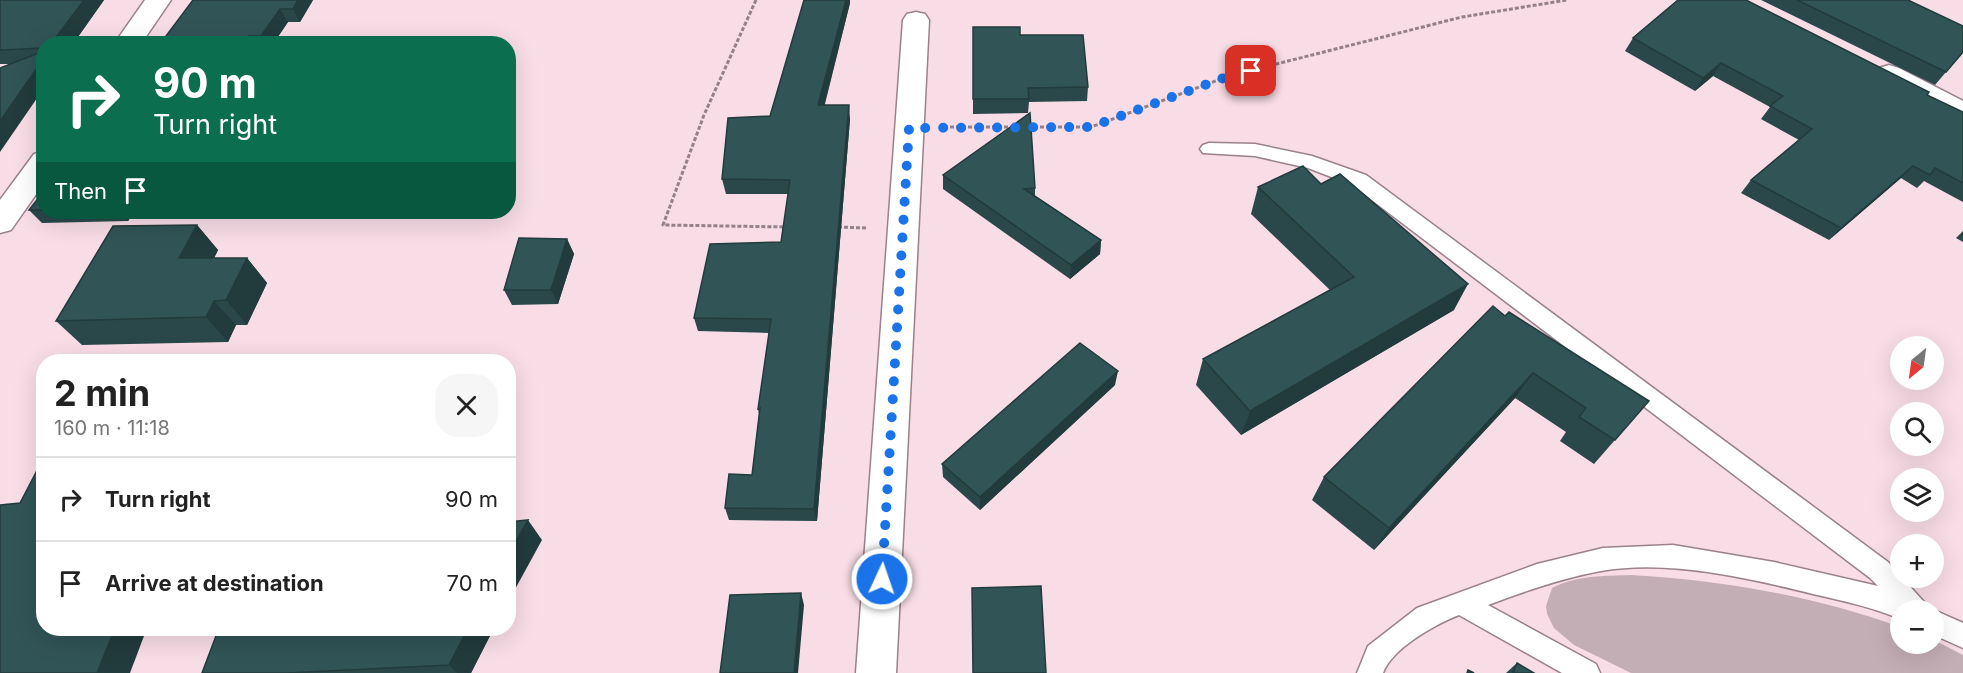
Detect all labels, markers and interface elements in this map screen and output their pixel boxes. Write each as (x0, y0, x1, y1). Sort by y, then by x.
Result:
pin (1225, 45, 1276, 96)
icon: arrive (1234, 54, 1267, 87)
text: 90 m (153, 57, 257, 108)
icon: right (54, 60, 132, 138)
text: Turn right (153, 108, 277, 141)
icon: arrive (119, 174, 152, 207)
text: Then (54, 178, 107, 204)
north arrow (1890, 336, 1944, 390)
map controls (1890, 336, 1944, 654)
text: 2 min (54, 371, 150, 415)
button: close (435, 374, 498, 437)
button: search (1890, 402, 1944, 456)
text: 160 m · 11:18 (54, 416, 170, 440)
button: layers (1890, 468, 1944, 522)
icon: right (54, 483, 87, 516)
text: Turn right (105, 486, 211, 512)
text: 90 m (445, 486, 498, 512)
button: + (1890, 534, 1944, 588)
position arrow (850, 547, 914, 611)
icon: arrive (54, 567, 87, 600)
text: Arrive at destination (105, 570, 324, 596)
text: 70 m (447, 570, 498, 596)
button: − (1890, 600, 1944, 654)

